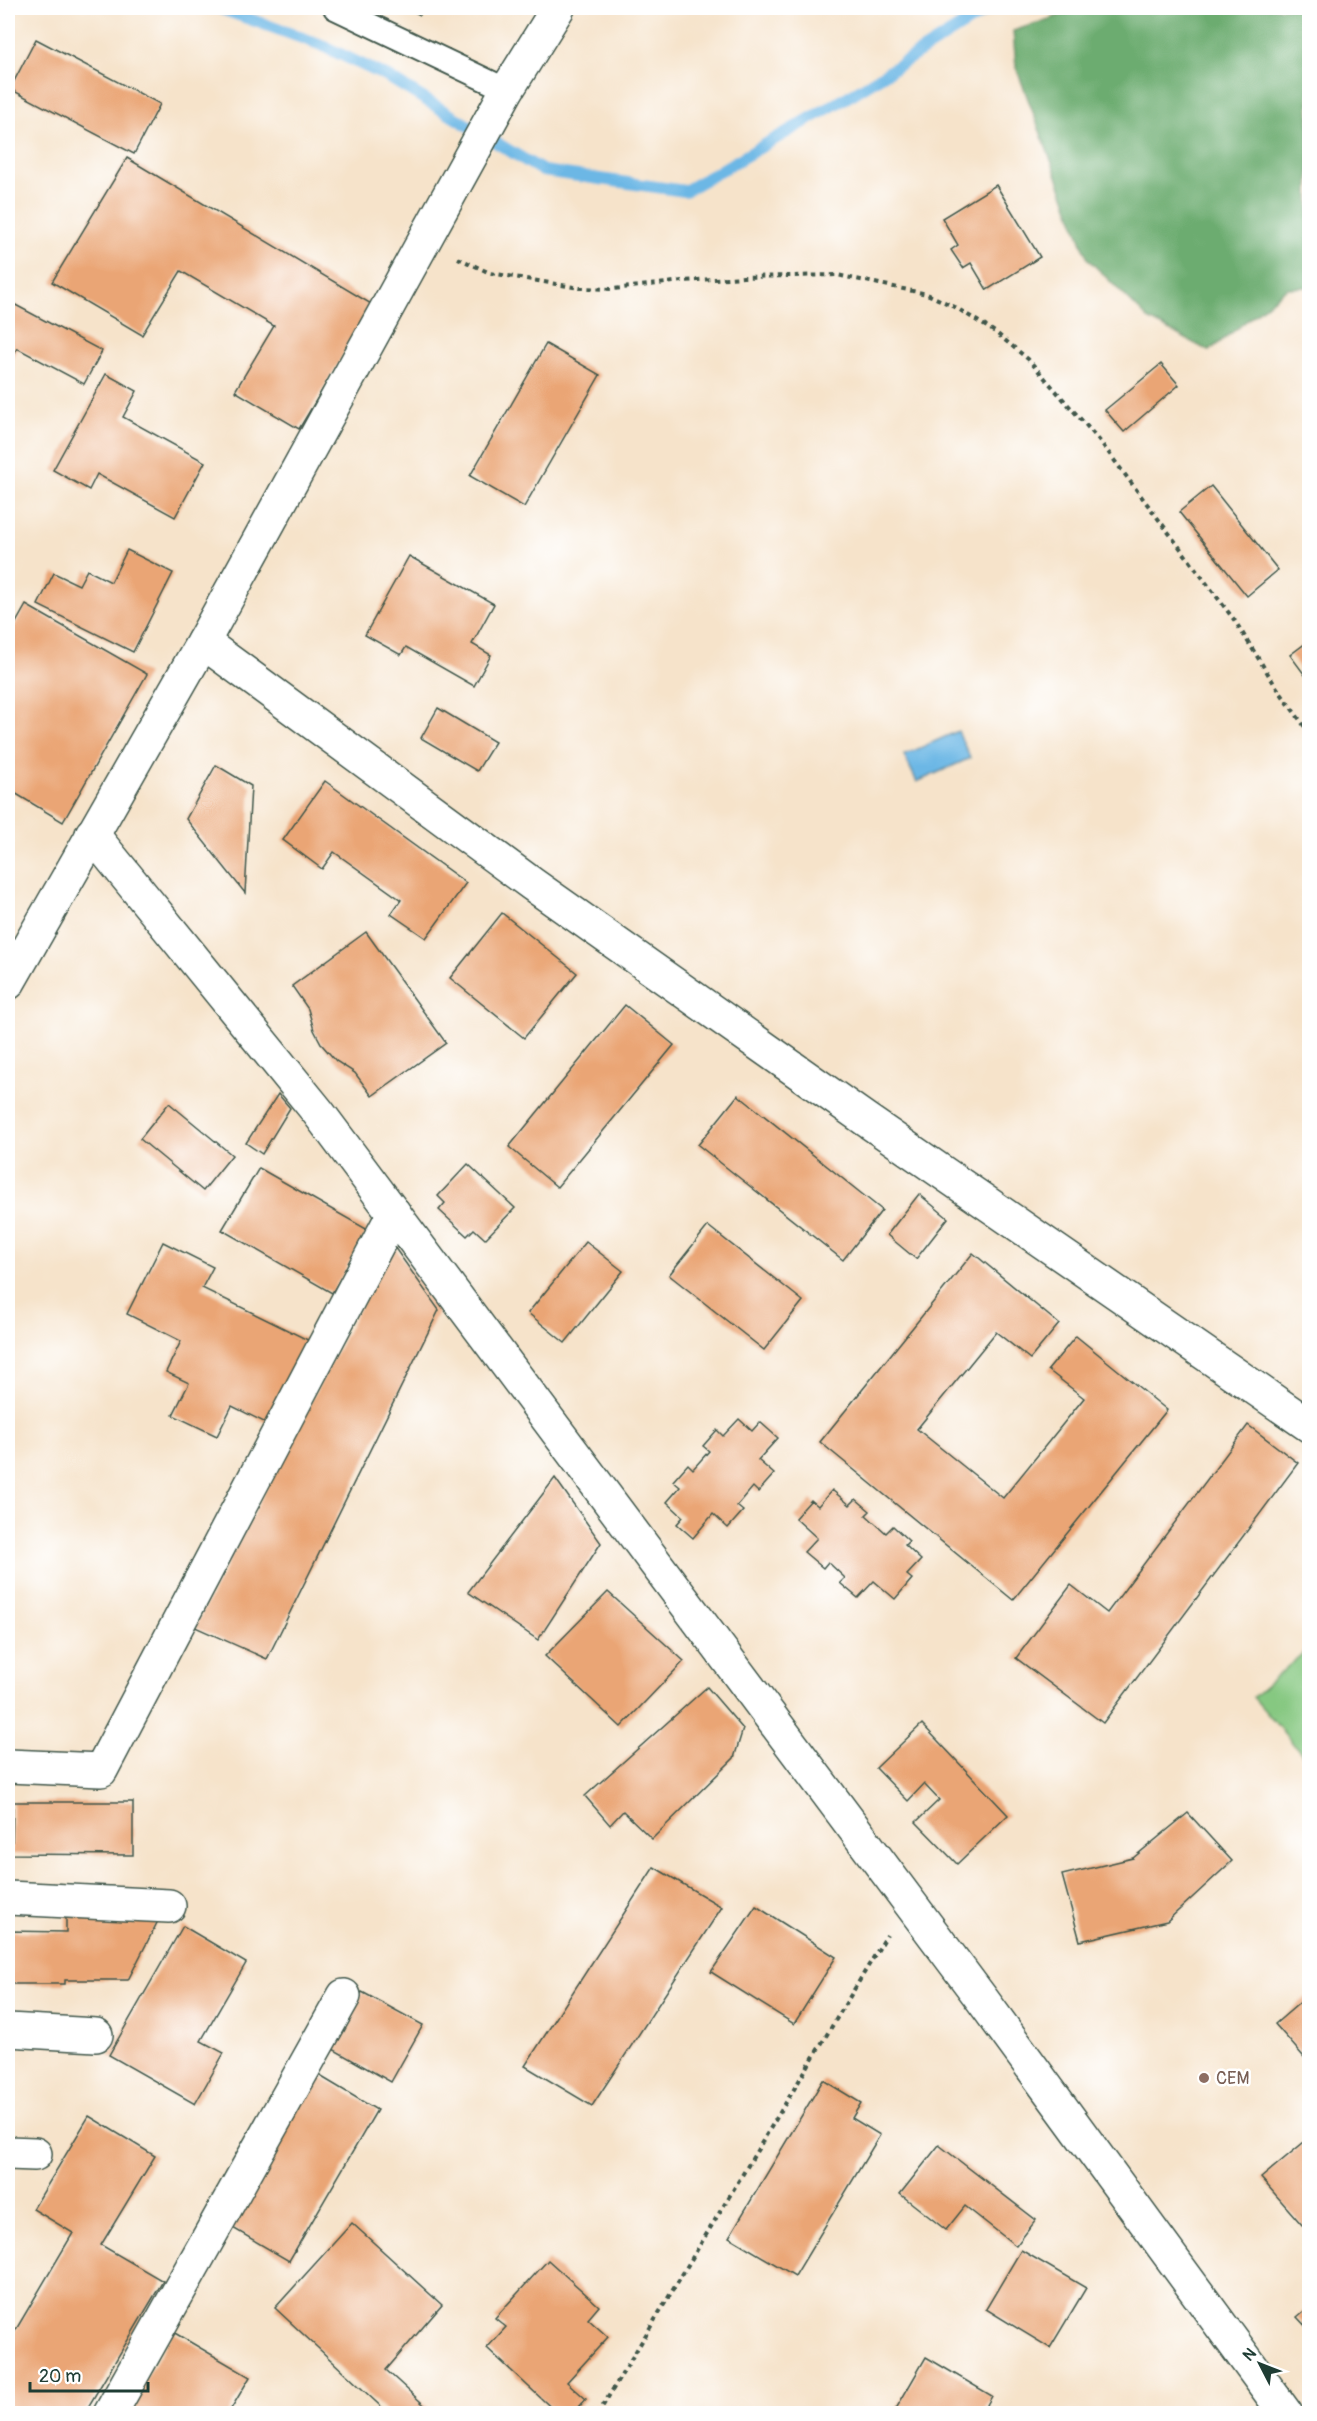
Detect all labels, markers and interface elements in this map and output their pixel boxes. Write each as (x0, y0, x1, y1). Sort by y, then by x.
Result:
place label: CEM (1216, 2067, 1249, 2090)
marker: CEM (1197, 2071, 1211, 2085)
north arrow (1230, 2334, 1290, 2394)
text: N (1239, 2344, 1261, 2365)
scale bar (30, 2355, 148, 2393)
text: 20 m (39, 2365, 81, 2388)

